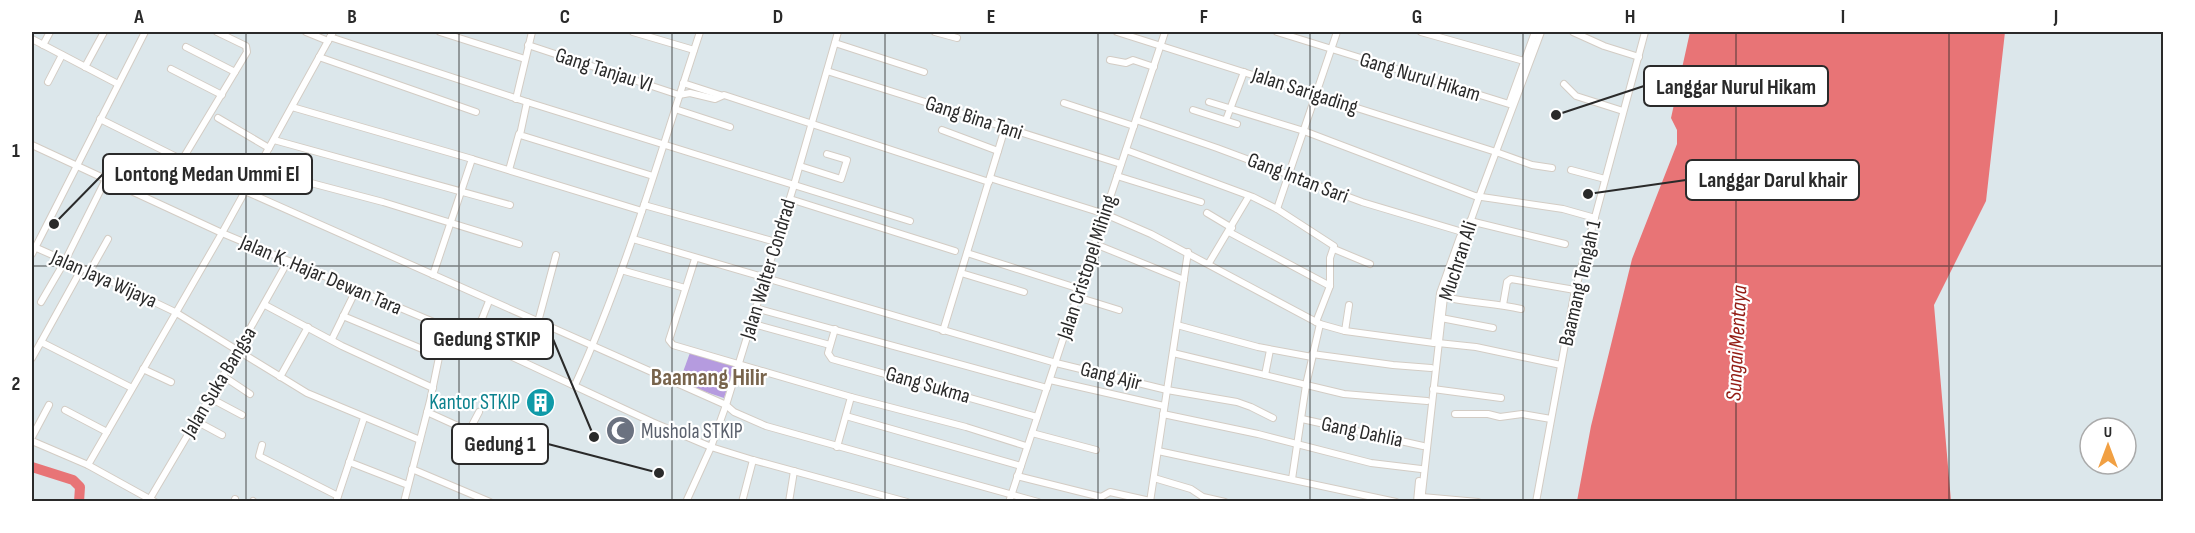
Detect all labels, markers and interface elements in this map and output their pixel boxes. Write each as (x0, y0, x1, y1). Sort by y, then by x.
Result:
text: A (133, 5, 144, 29)
text: B (347, 5, 357, 29)
text: C (560, 5, 570, 29)
text: D (773, 5, 783, 29)
text: E (987, 5, 995, 29)
text: F (1200, 5, 1208, 29)
text: G (1412, 5, 1422, 29)
text: H (1625, 5, 1635, 29)
text: I (1841, 5, 1845, 29)
text: J (2053, 5, 2058, 29)
street label: Gang Tanjau VI (552, 43, 656, 97)
street label: Gang Nurul Hikam (1357, 47, 1483, 107)
street label: Jalan Sarigading (1248, 62, 1361, 120)
callout: Langgar Nurul Hikam (1644, 66, 1828, 106)
text: Langgar Nurul Hikam (1656, 74, 1816, 101)
street label: Gang Bina Tani (922, 91, 1026, 145)
text: 1 (12, 139, 20, 163)
street label: Gang Intan Sari (1244, 147, 1352, 209)
callout: Lontong Medan Ummi El (103, 154, 312, 194)
callout: Langgar Darul khair (1686, 160, 1859, 200)
text: Lontong Medan Ummi El (115, 161, 299, 188)
text: Langgar Darul khair (1698, 167, 1848, 194)
street label: Jalan Cristopel Mihing (1052, 192, 1122, 343)
street label: Jalan Walter Condrad (735, 196, 801, 343)
street label: Baamang Tengah 1 (1553, 217, 1607, 348)
street label: Muchran Ali (1433, 218, 1483, 304)
street label: Jalan K. Hajar Dewan Tara (235, 229, 406, 320)
street label: Jalan Jaya Wijaya (46, 244, 161, 313)
water label: Sungai Mentaya (1720, 284, 1754, 402)
callout: Gedung STKIP (421, 319, 553, 359)
street label: Jalan Suka Bangsa (176, 322, 262, 443)
text: Gedung STKIP (433, 326, 541, 353)
street label: Gang Ajir (1078, 356, 1144, 396)
street label: Gang Sukma (883, 361, 973, 409)
district label: Baamang Hilir (651, 363, 768, 392)
text: 2 (12, 372, 20, 396)
building icon: Kantor STKIP (525, 386, 557, 418)
place label: Kantor STKIP (429, 390, 520, 415)
street label: Gang Dahlia (1319, 411, 1405, 453)
mosque icon: Mushola STKIP (604, 415, 636, 447)
north arrow (2078, 416, 2138, 476)
place label: Mushola STKIP (641, 419, 743, 444)
text: U (2104, 423, 2112, 442)
callout: Gedung 1 (452, 424, 548, 464)
text: Gedung 1 (464, 431, 536, 458)

